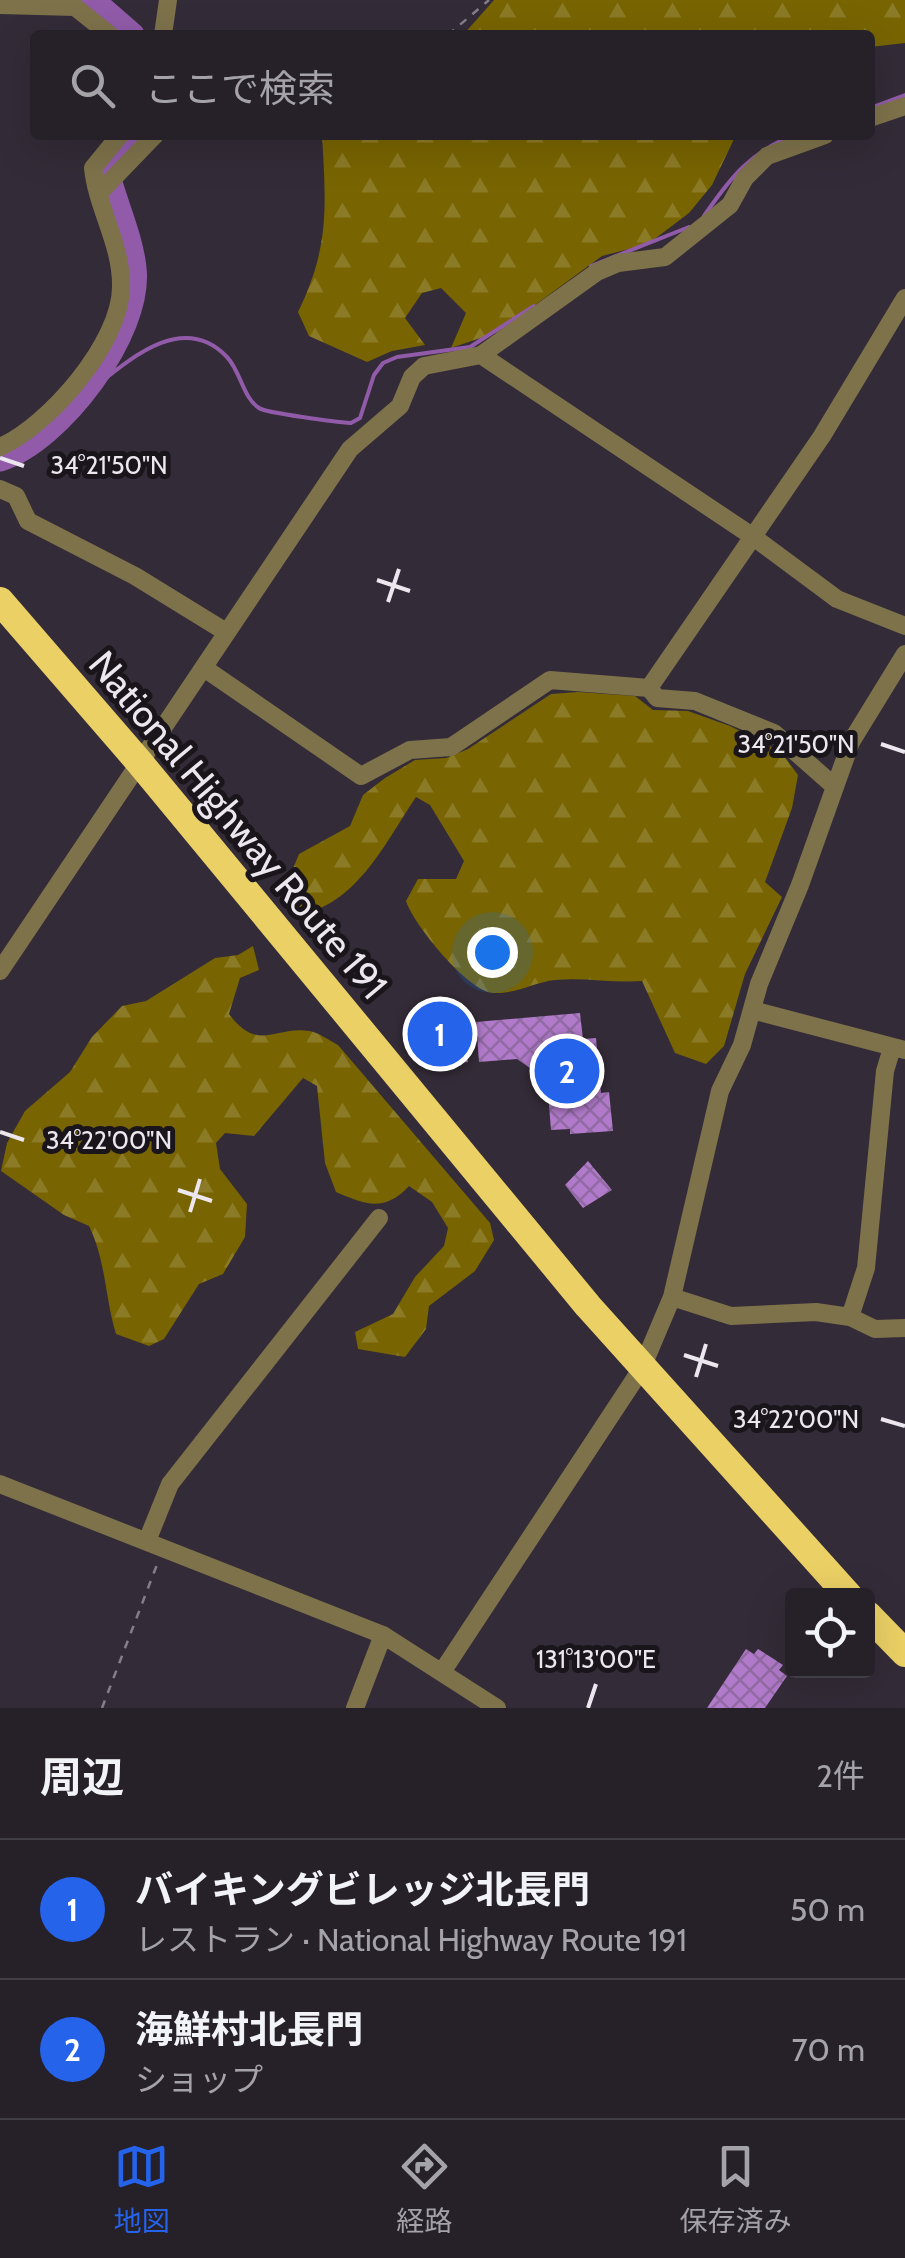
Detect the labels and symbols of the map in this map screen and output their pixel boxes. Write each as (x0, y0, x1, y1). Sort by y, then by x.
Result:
text: 34°21'50"N (50, 450, 168, 480)
street label: National Highway Route 191 (79, 641, 398, 1008)
text: 34°21'50"N (737, 729, 855, 759)
your location (467, 927, 518, 978)
pin: 1 (408, 996, 472, 1072)
pin: 2 (534, 1034, 600, 1108)
text: 34°22'00"N (46, 1125, 172, 1155)
text: 34°22'00"N (733, 1404, 859, 1434)
text: 131°13'00"E (536, 1644, 656, 1674)

